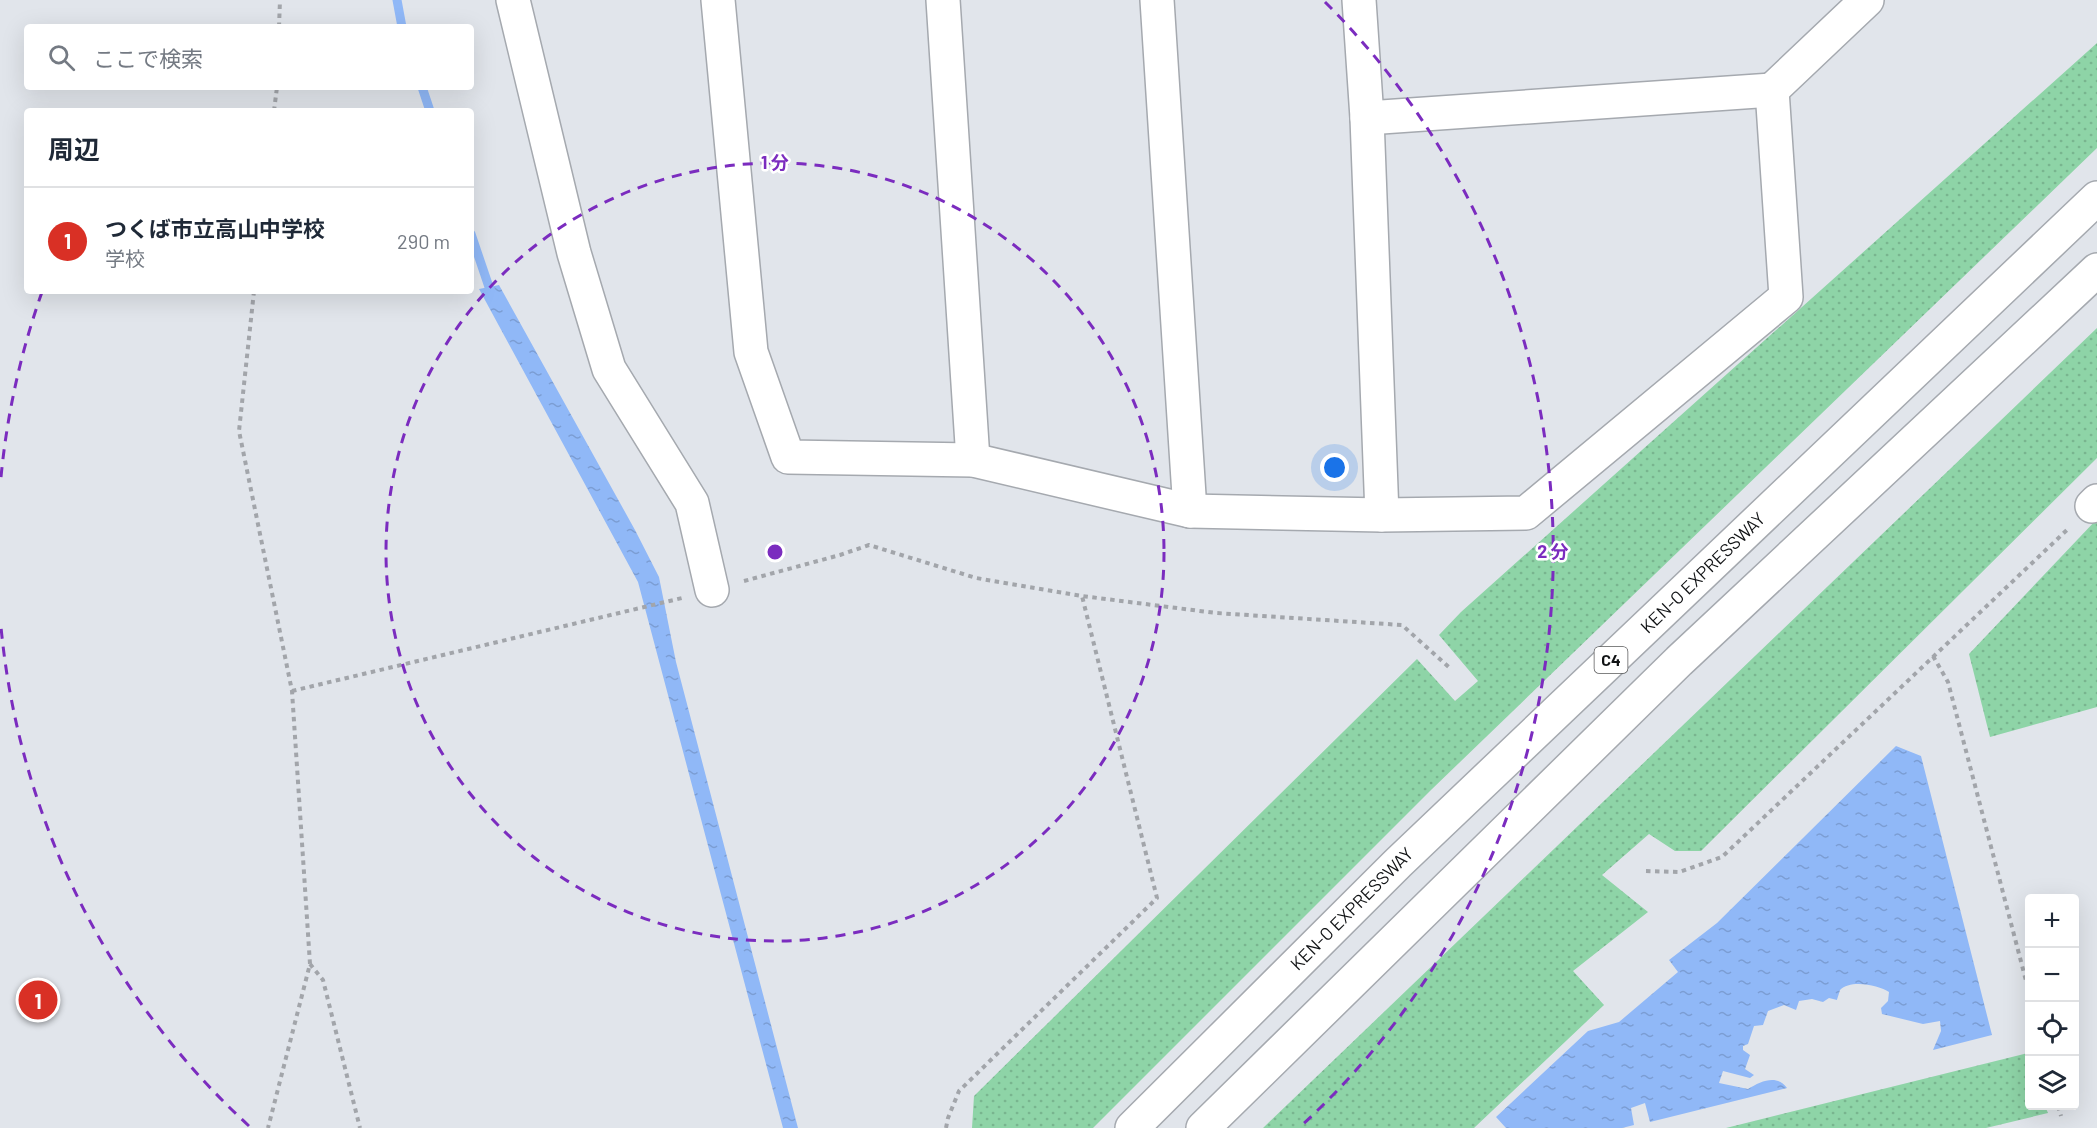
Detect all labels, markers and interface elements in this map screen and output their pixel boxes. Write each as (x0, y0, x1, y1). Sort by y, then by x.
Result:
search box (24, 24, 474, 90)
icon: search (45, 41, 78, 74)
text: ここで検索 (93, 45, 203, 71)
text: 周辺 (48, 133, 100, 164)
text: 1 分 (761, 151, 789, 173)
text: つくば市立高山中学校 (105, 215, 325, 241)
text: 1 (64, 229, 71, 253)
text: 290 m (397, 229, 450, 253)
text: 学校 (105, 246, 145, 270)
your location (1320, 453, 1349, 482)
street label: KEN-O EXPRESSWAY (1635, 507, 1769, 637)
text: 2 分 (1537, 540, 1569, 562)
centre of rings (765, 542, 785, 562)
road number: C4 (1594, 647, 1628, 673)
street label: KEN-O EXPRESSWAY (1285, 842, 1417, 974)
map controls (2025, 894, 2079, 1110)
button: + (2025, 894, 2079, 948)
button: − (2025, 948, 2079, 1002)
pin: 1 (18, 978, 57, 1022)
button: locate (2025, 1002, 2079, 1056)
button: layers (2025, 1056, 2079, 1110)

